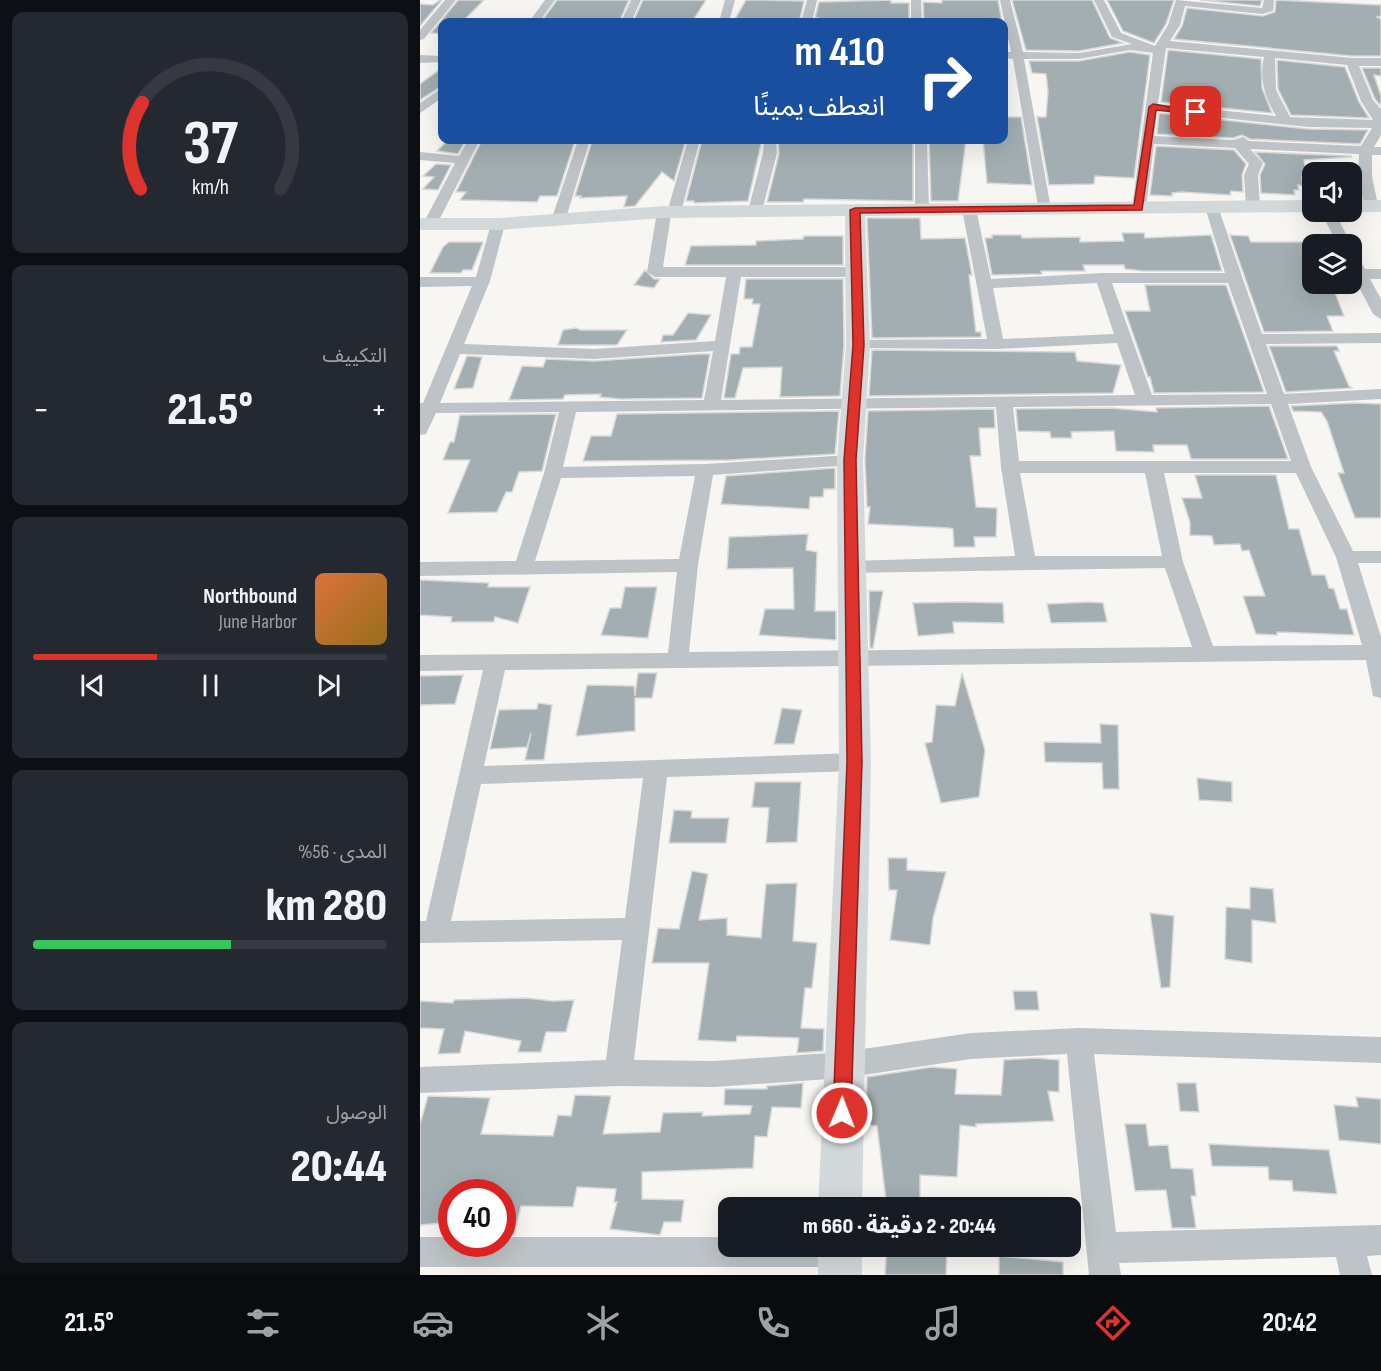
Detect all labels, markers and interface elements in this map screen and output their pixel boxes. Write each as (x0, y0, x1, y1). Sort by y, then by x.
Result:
text: 410 m (795, 27, 885, 78)
icon: right (906, 42, 984, 120)
pin (1170, 86, 1221, 137)
text: انعطف يمينًا (753, 91, 885, 123)
icon: arrive (1179, 95, 1212, 128)
text: 37 (182, 107, 238, 182)
map controls (1302, 162, 1362, 294)
button: sound (1302, 162, 1362, 222)
text: km/h (191, 176, 229, 201)
button: layers (1302, 234, 1362, 294)
text: التكييف (323, 344, 387, 368)
text: 21.5° (167, 383, 253, 438)
text: − (33, 390, 49, 430)
text: + (371, 390, 387, 430)
text: Northbound (203, 583, 297, 610)
text: June Harbor (219, 610, 297, 634)
icon: previous (76, 669, 109, 702)
icon: pause (194, 669, 227, 702)
icon: next (312, 669, 345, 702)
text: المدى · 56% (298, 840, 387, 864)
text: 280 km (266, 879, 387, 934)
position arrow (810, 1081, 874, 1145)
text: الوصول (326, 1101, 387, 1125)
text: 20:44 (291, 1140, 387, 1195)
speed limit sign: 40 (438, 1179, 516, 1257)
text: 20:44 · 2 دقيقة · 660 m (803, 1213, 996, 1240)
icon: filters (242, 1302, 284, 1344)
icon: car (412, 1302, 454, 1344)
icon: climate (582, 1302, 624, 1344)
icon: phone (752, 1302, 794, 1344)
icon: music (922, 1302, 964, 1344)
icon: directions (1092, 1302, 1134, 1344)
text: 21.5° (64, 1307, 114, 1339)
text: 20:42 (1262, 1307, 1317, 1339)

